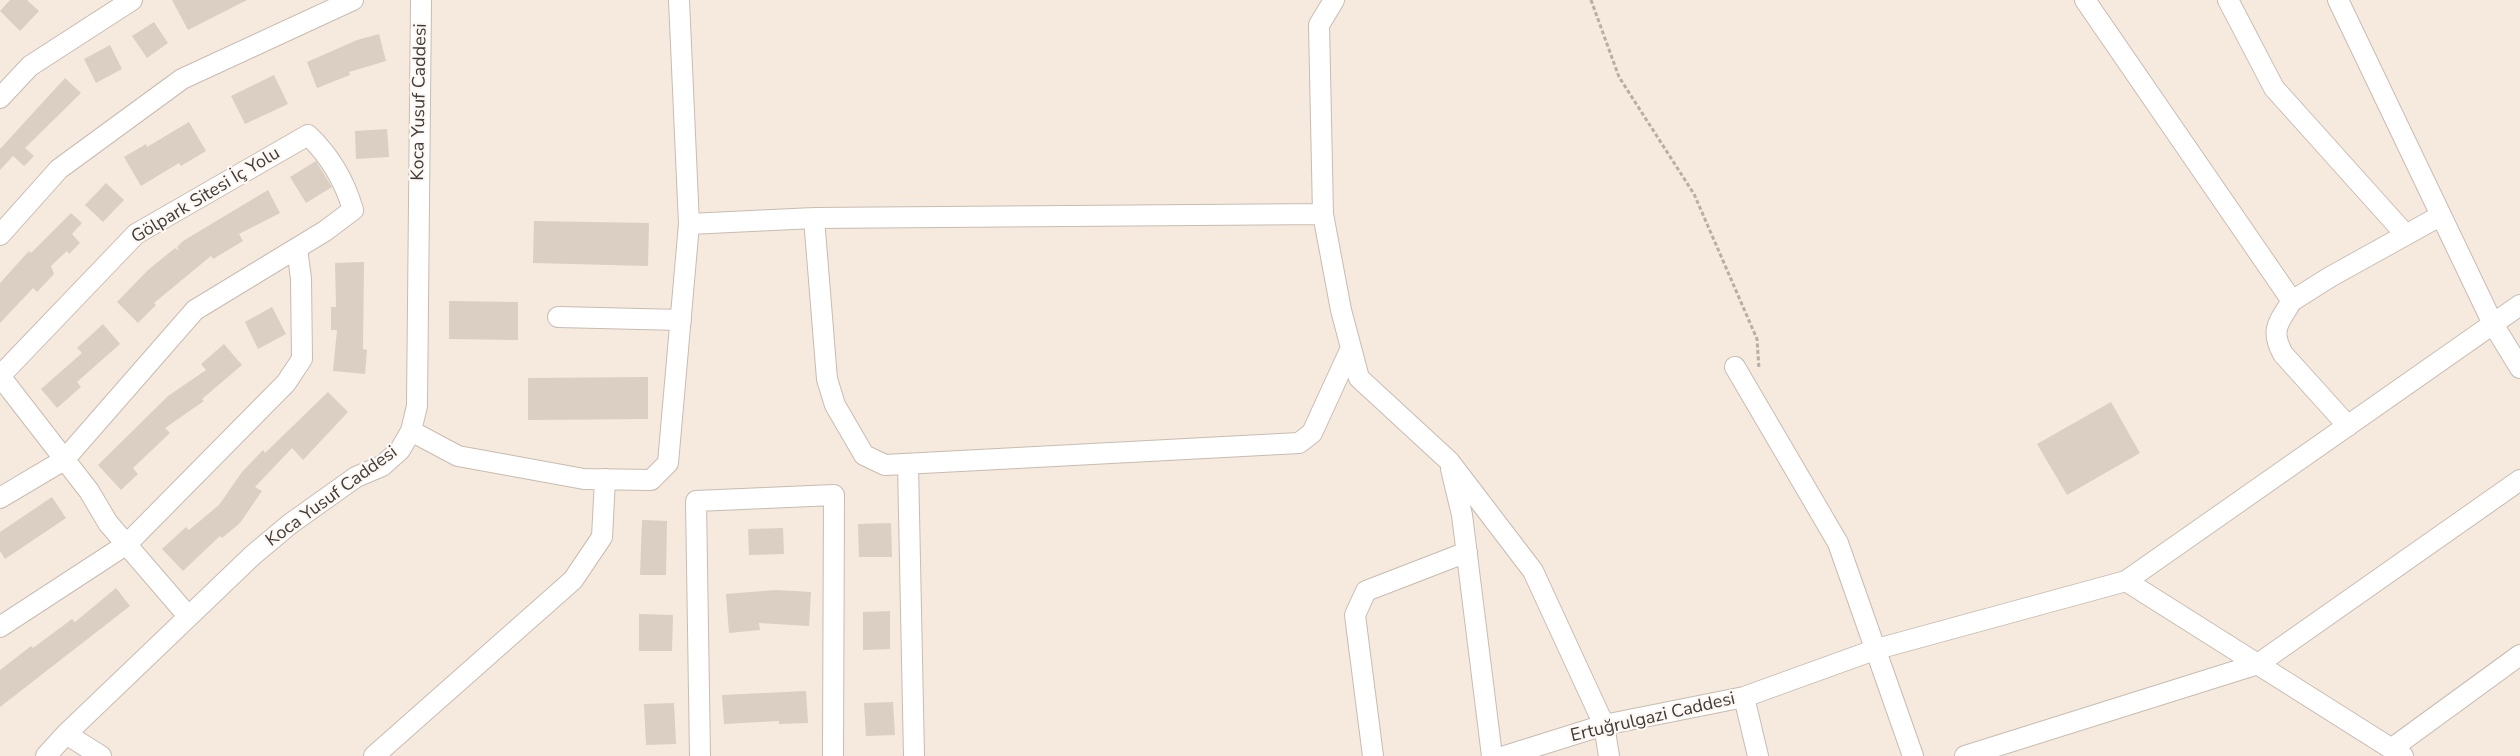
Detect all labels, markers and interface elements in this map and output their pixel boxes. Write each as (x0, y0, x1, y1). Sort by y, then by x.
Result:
street label: Koca Yusuf Caddesi (408, 23, 432, 181)
street label: Gölpark Sitesi İç Yolu (128, 143, 284, 249)
street label: Koca Yusuf Caddesi (262, 442, 402, 552)
street label: Ertuğrulgazi Caddesi (1569, 689, 1737, 747)

